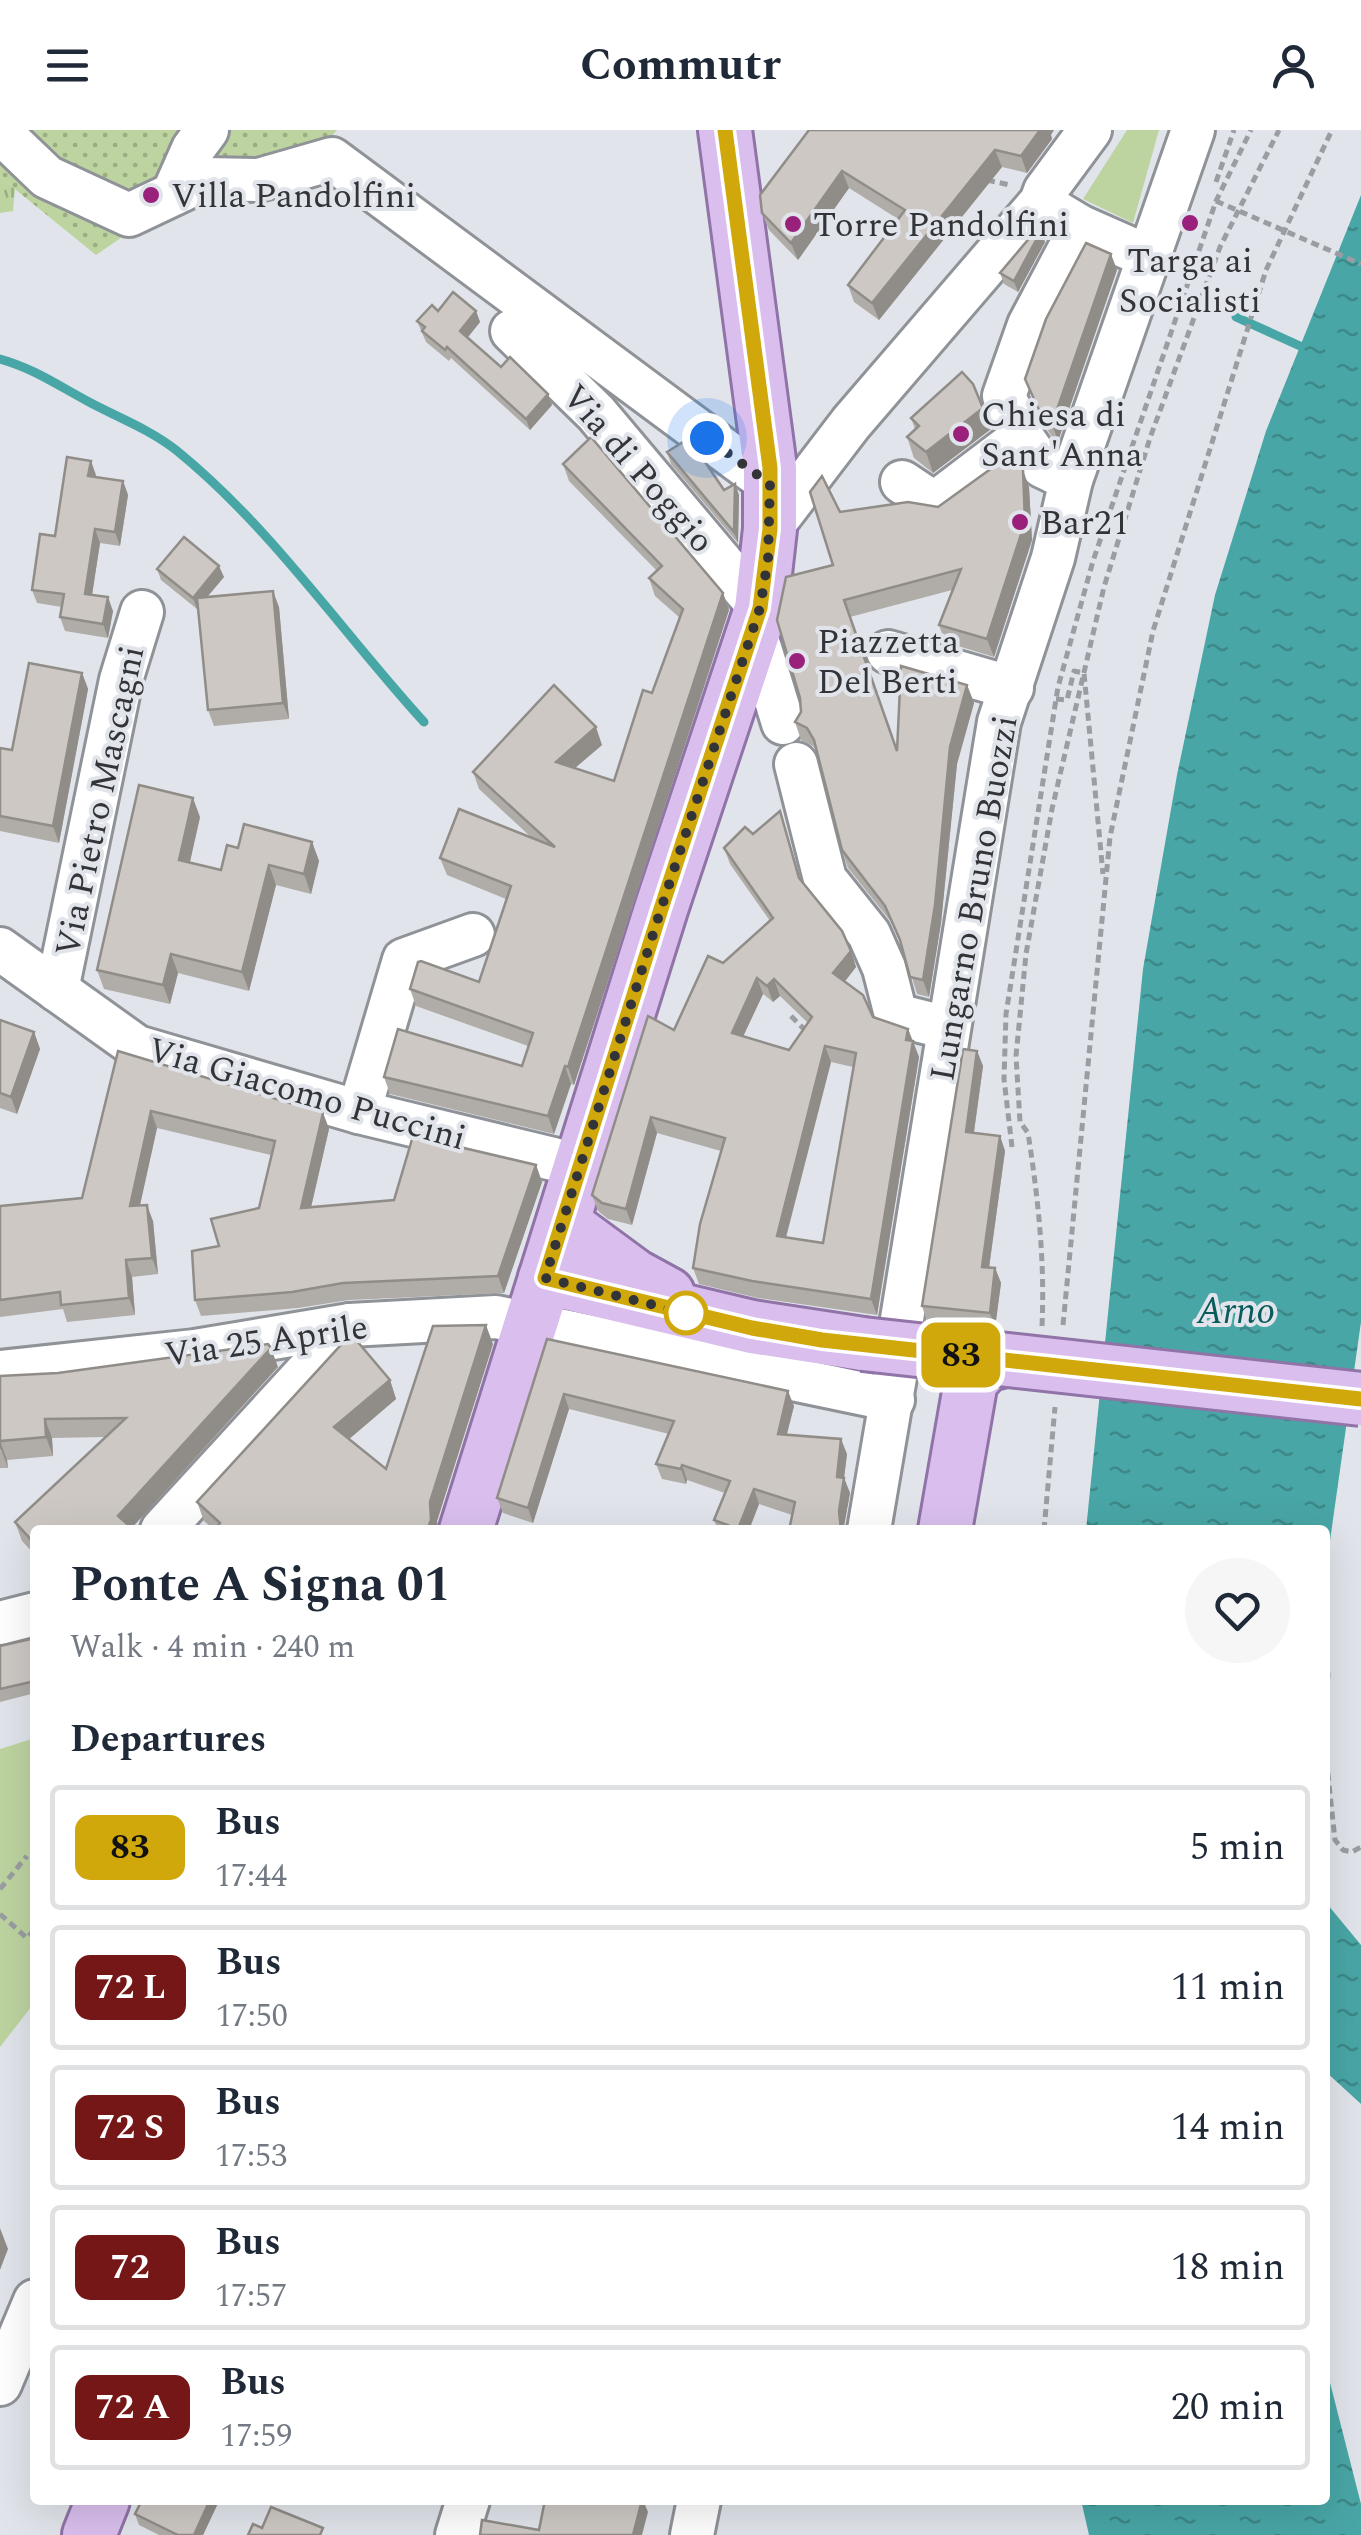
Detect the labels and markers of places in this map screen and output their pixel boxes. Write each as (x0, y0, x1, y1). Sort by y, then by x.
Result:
place label: Villa Pandolfini (171, 170, 416, 223)
marker: Villa Pandolfini (140, 184, 162, 206)
place label: Torre Pandolfini (813, 199, 1069, 252)
marker: Targa ai Socialisti (1179, 212, 1201, 234)
marker: Torre Pandolfini (782, 213, 804, 235)
place label: Targa ai Socialisti (1119, 235, 1261, 328)
place label: Chiesa di Sant'Anna (981, 389, 1143, 482)
marker: Chiesa di Sant'Anna (950, 423, 972, 445)
place label: Bar21 (1040, 497, 1129, 550)
marker: Bar21 (1009, 511, 1031, 533)
place label: Piazzetta Del Berti (817, 616, 959, 709)
marker: Piazzetta Del Berti (786, 650, 808, 672)
unlabelled marker (665, 1292, 707, 1334)

